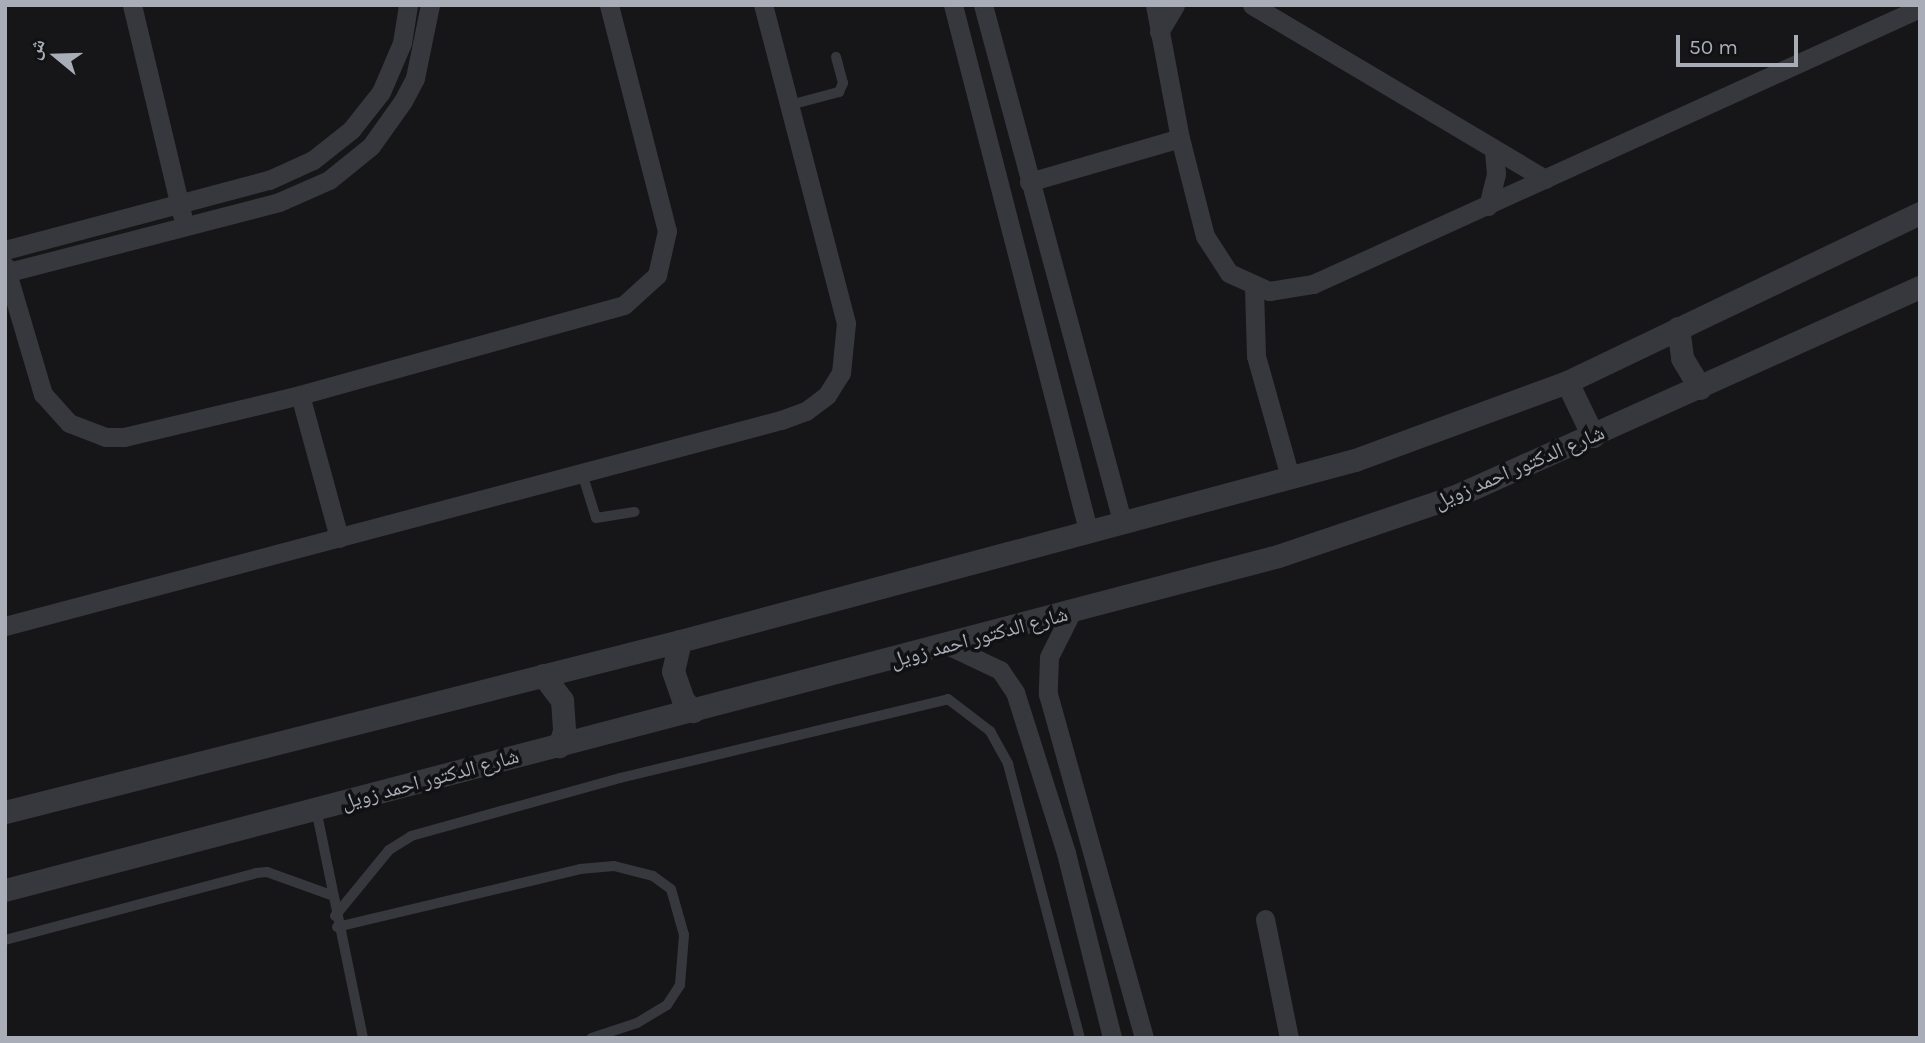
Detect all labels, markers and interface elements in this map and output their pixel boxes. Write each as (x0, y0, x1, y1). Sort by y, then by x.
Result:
north arrow (21, 21, 91, 91)
scale bar (1680, 21, 1802, 65)
text: 50 m (1689, 35, 1738, 59)
text: ش (22, 36, 50, 62)
street label: شارع الدكتور احمد زويل (1430, 420, 1608, 514)
street label: شارع الدكتور احمد زويل (887, 601, 1071, 673)
street label: شارع الدكتور احمد زويل (338, 743, 522, 815)

